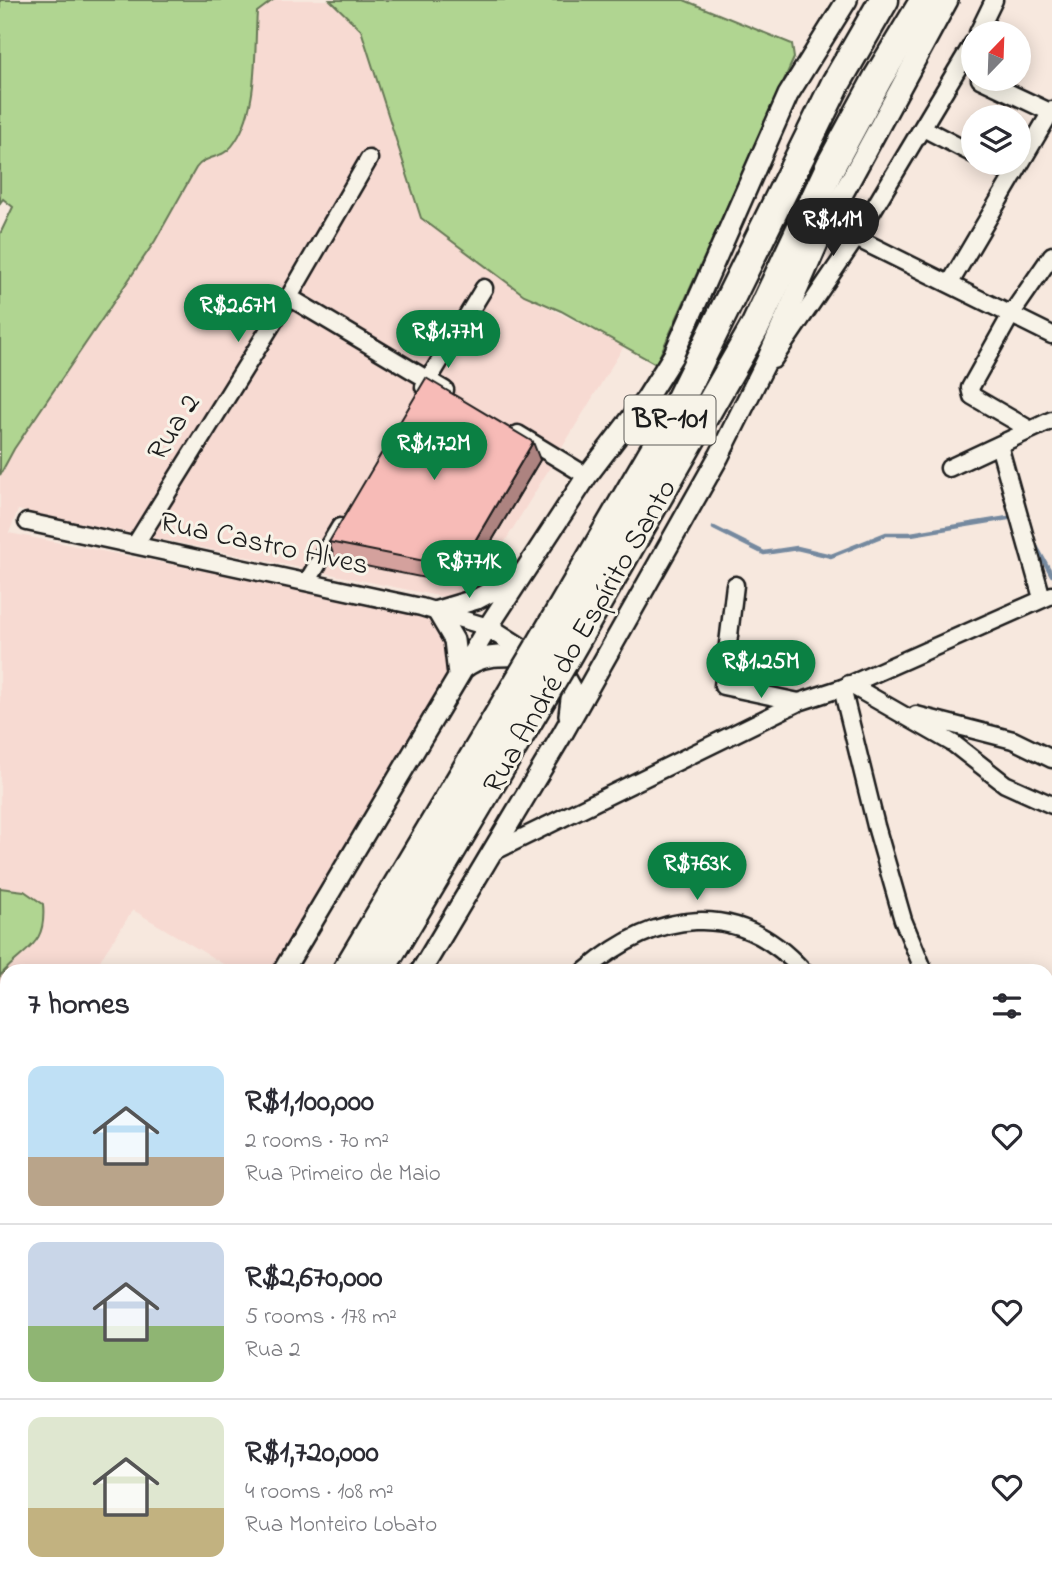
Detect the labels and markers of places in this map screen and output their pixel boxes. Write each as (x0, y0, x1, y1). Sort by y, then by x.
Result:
pin: R$1.1M (776, 198, 890, 258)
pin: R$2.67M (173, 284, 303, 344)
pin: R$1.77M (383, 310, 513, 370)
pin: R$1.72M (369, 422, 499, 482)
pin: R$771K (412, 540, 526, 600)
pin: R$1.25M (696, 640, 826, 700)
pin: R$763K (640, 842, 754, 902)

